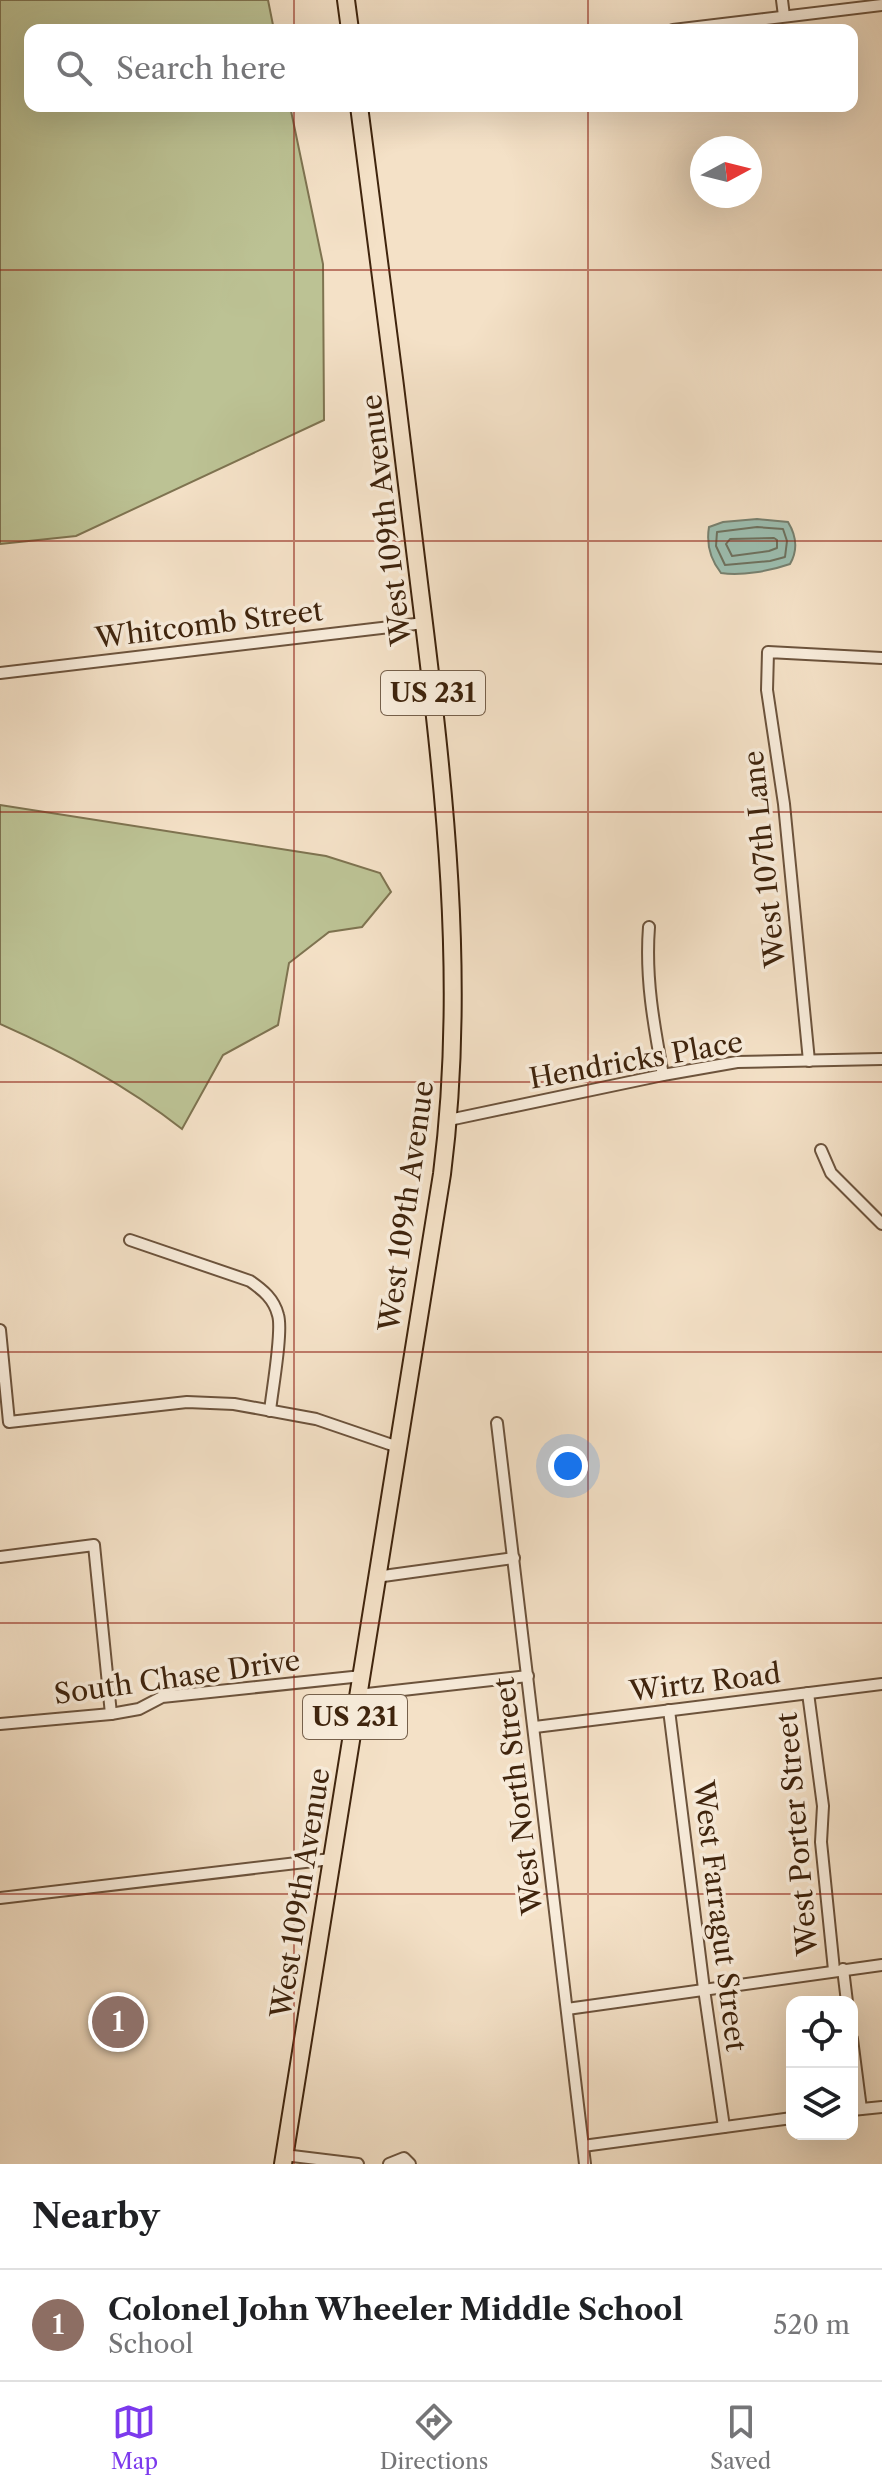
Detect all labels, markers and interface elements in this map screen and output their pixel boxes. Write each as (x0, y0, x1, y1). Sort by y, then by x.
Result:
search box (24, 24, 858, 112)
icon: search (52, 46, 96, 90)
text: Search here (116, 50, 286, 87)
north arrow (690, 136, 762, 208)
street label: West 109th Avenue (354, 393, 418, 648)
street label: Whitcomb Street (92, 593, 325, 655)
road number: US 231 (381, 671, 485, 715)
street label: West 107th Lane (736, 749, 792, 970)
street label: Hendricks Place (526, 1024, 746, 1096)
street label: West 109th Avenue (371, 1079, 440, 1334)
your location (548, 1446, 588, 1486)
street label: South Chase Drive (52, 1643, 302, 1711)
street label: Wirtz Road (627, 1656, 782, 1708)
street label: West North Street (487, 1675, 550, 1918)
road number: US 231 (303, 1695, 407, 1739)
street label: West Porter Street (769, 1711, 825, 1958)
street label: West 109th Avenue (263, 1766, 337, 2021)
street label: West Farragut Street (686, 1778, 753, 2053)
pin: 1 (92, 1992, 144, 2052)
map controls (786, 1996, 858, 2140)
button: locate (786, 1996, 858, 2068)
button: layers (786, 2068, 858, 2140)
text: Nearby (32, 2195, 160, 2237)
text: Colonel John Wheeler Middle School (108, 2291, 683, 2328)
text: 1 (52, 2309, 64, 2341)
text: 520 m (773, 2309, 850, 2341)
text: School (108, 2328, 193, 2360)
tab: Map (111, 2400, 158, 2475)
tab: Directions (380, 2400, 488, 2475)
tab: Saved (710, 2400, 771, 2475)

